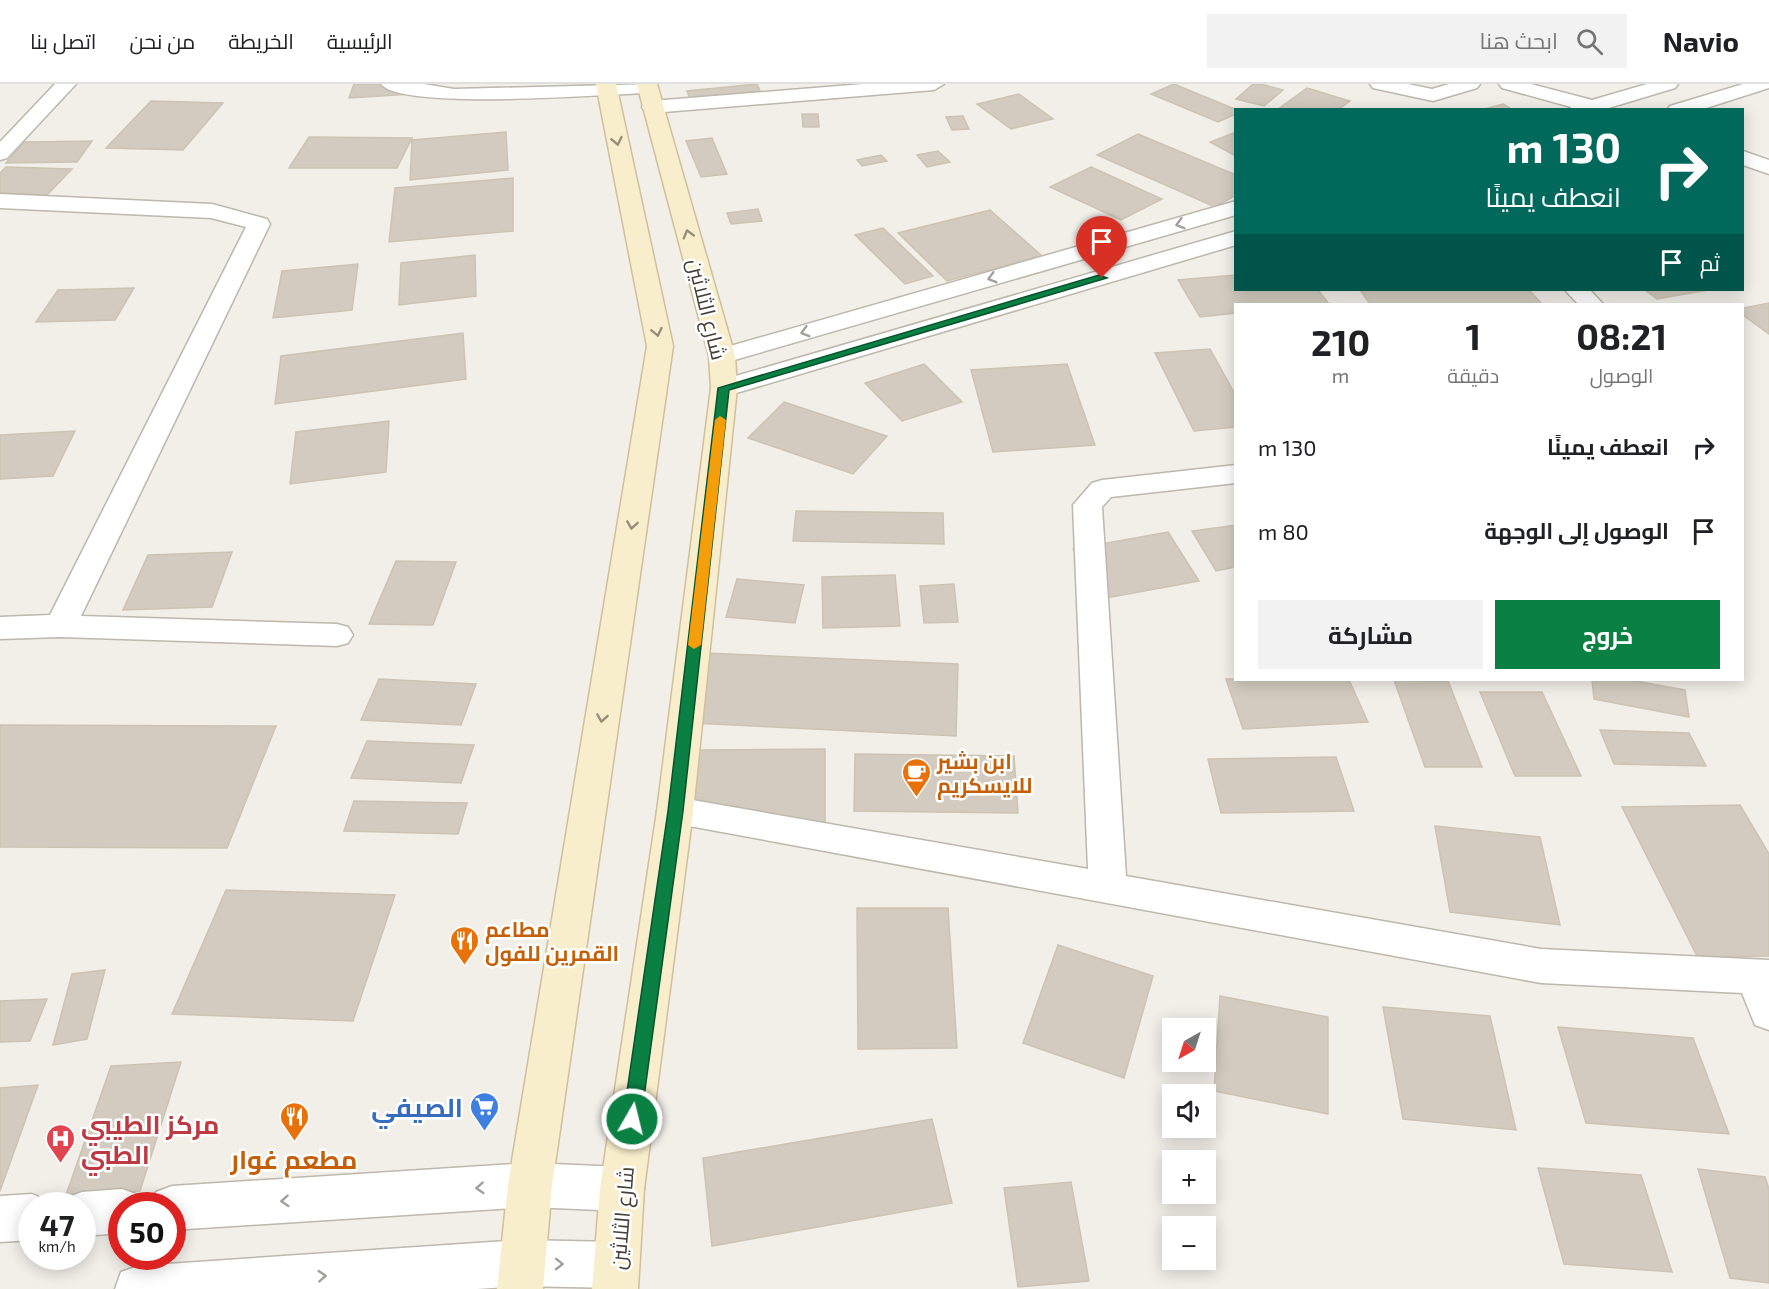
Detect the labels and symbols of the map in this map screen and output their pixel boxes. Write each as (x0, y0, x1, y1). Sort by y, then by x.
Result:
one-way arrow (610, 136, 623, 146)
pin (1076, 216, 1127, 278)
one-way arrow (1175, 217, 1186, 229)
one-way arrow (683, 229, 695, 240)
street label: شارع الثلاثين (680, 256, 733, 363)
one-way arrow (987, 271, 998, 283)
one-way arrow (800, 325, 811, 337)
one-way arrow (650, 327, 663, 337)
one-way arrow (626, 519, 639, 529)
one-way arrow (597, 713, 609, 722)
place label: ابن بشير للايسكريم (936, 748, 1032, 800)
cafe icon: ابن بشير للايسكريم (900, 756, 932, 798)
place label: مطاعم القمرين للفول (485, 916, 619, 967)
restaurant icon: مطاعم القمرين للفول (448, 924, 480, 966)
north arrow (1162, 1018, 1216, 1072)
position arrow (600, 1087, 664, 1151)
supermarket icon: الصيفي (468, 1090, 500, 1132)
place label: الصيفي (371, 1091, 463, 1129)
restaurant icon: مطعم غوار (278, 1100, 310, 1142)
place label: مركز الطيبي الطبي (81, 1108, 220, 1176)
hospital icon: مركز الطيبي الطبي (44, 1122, 76, 1164)
place label: مطعم غوار (230, 1143, 357, 1178)
street label: شارع الثلاثين (604, 1165, 641, 1271)
one-way arrow (475, 1182, 484, 1195)
speed limit sign: 50 (108, 1192, 186, 1270)
one-way arrow (281, 1194, 290, 1207)
one-way arrow (554, 1258, 563, 1270)
one-way arrow (318, 1270, 327, 1283)

